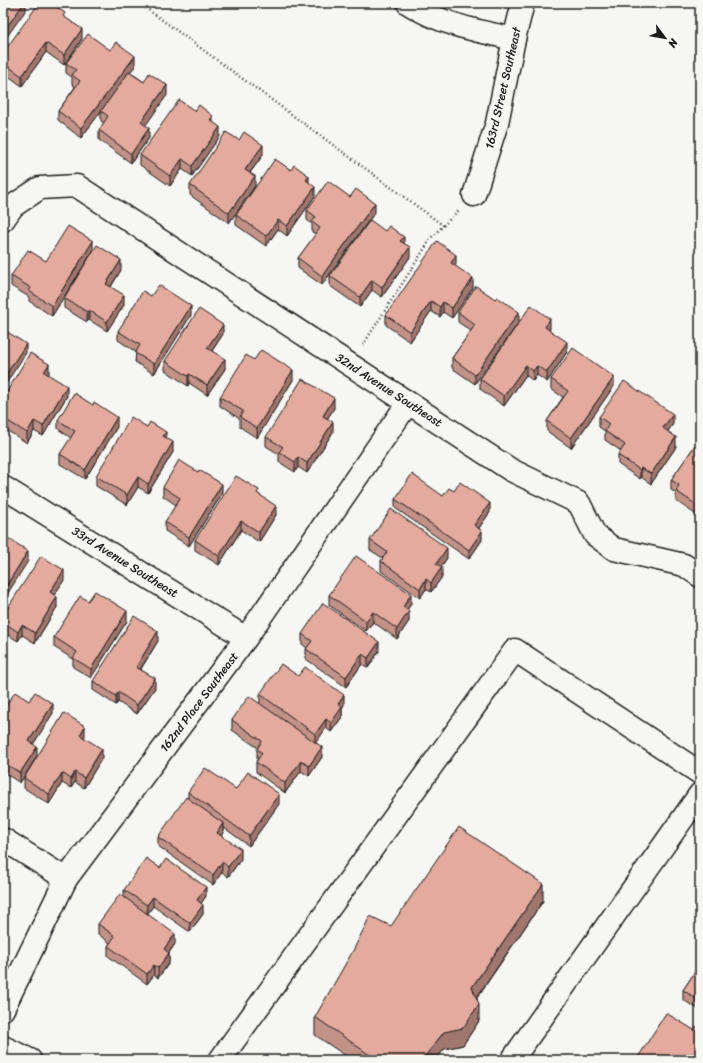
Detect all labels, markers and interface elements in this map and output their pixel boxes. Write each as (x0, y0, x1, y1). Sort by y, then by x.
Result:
north arrow (645, 18, 685, 58)
street label: 163rd Street Southeast (478, 24, 528, 151)
text: N (663, 34, 684, 52)
street label: 32nd Avenue Southeast (331, 347, 447, 433)
street label: 33rd Avenue Southeast (67, 520, 183, 604)
street label: 162nd Place Southeast (154, 647, 244, 757)

